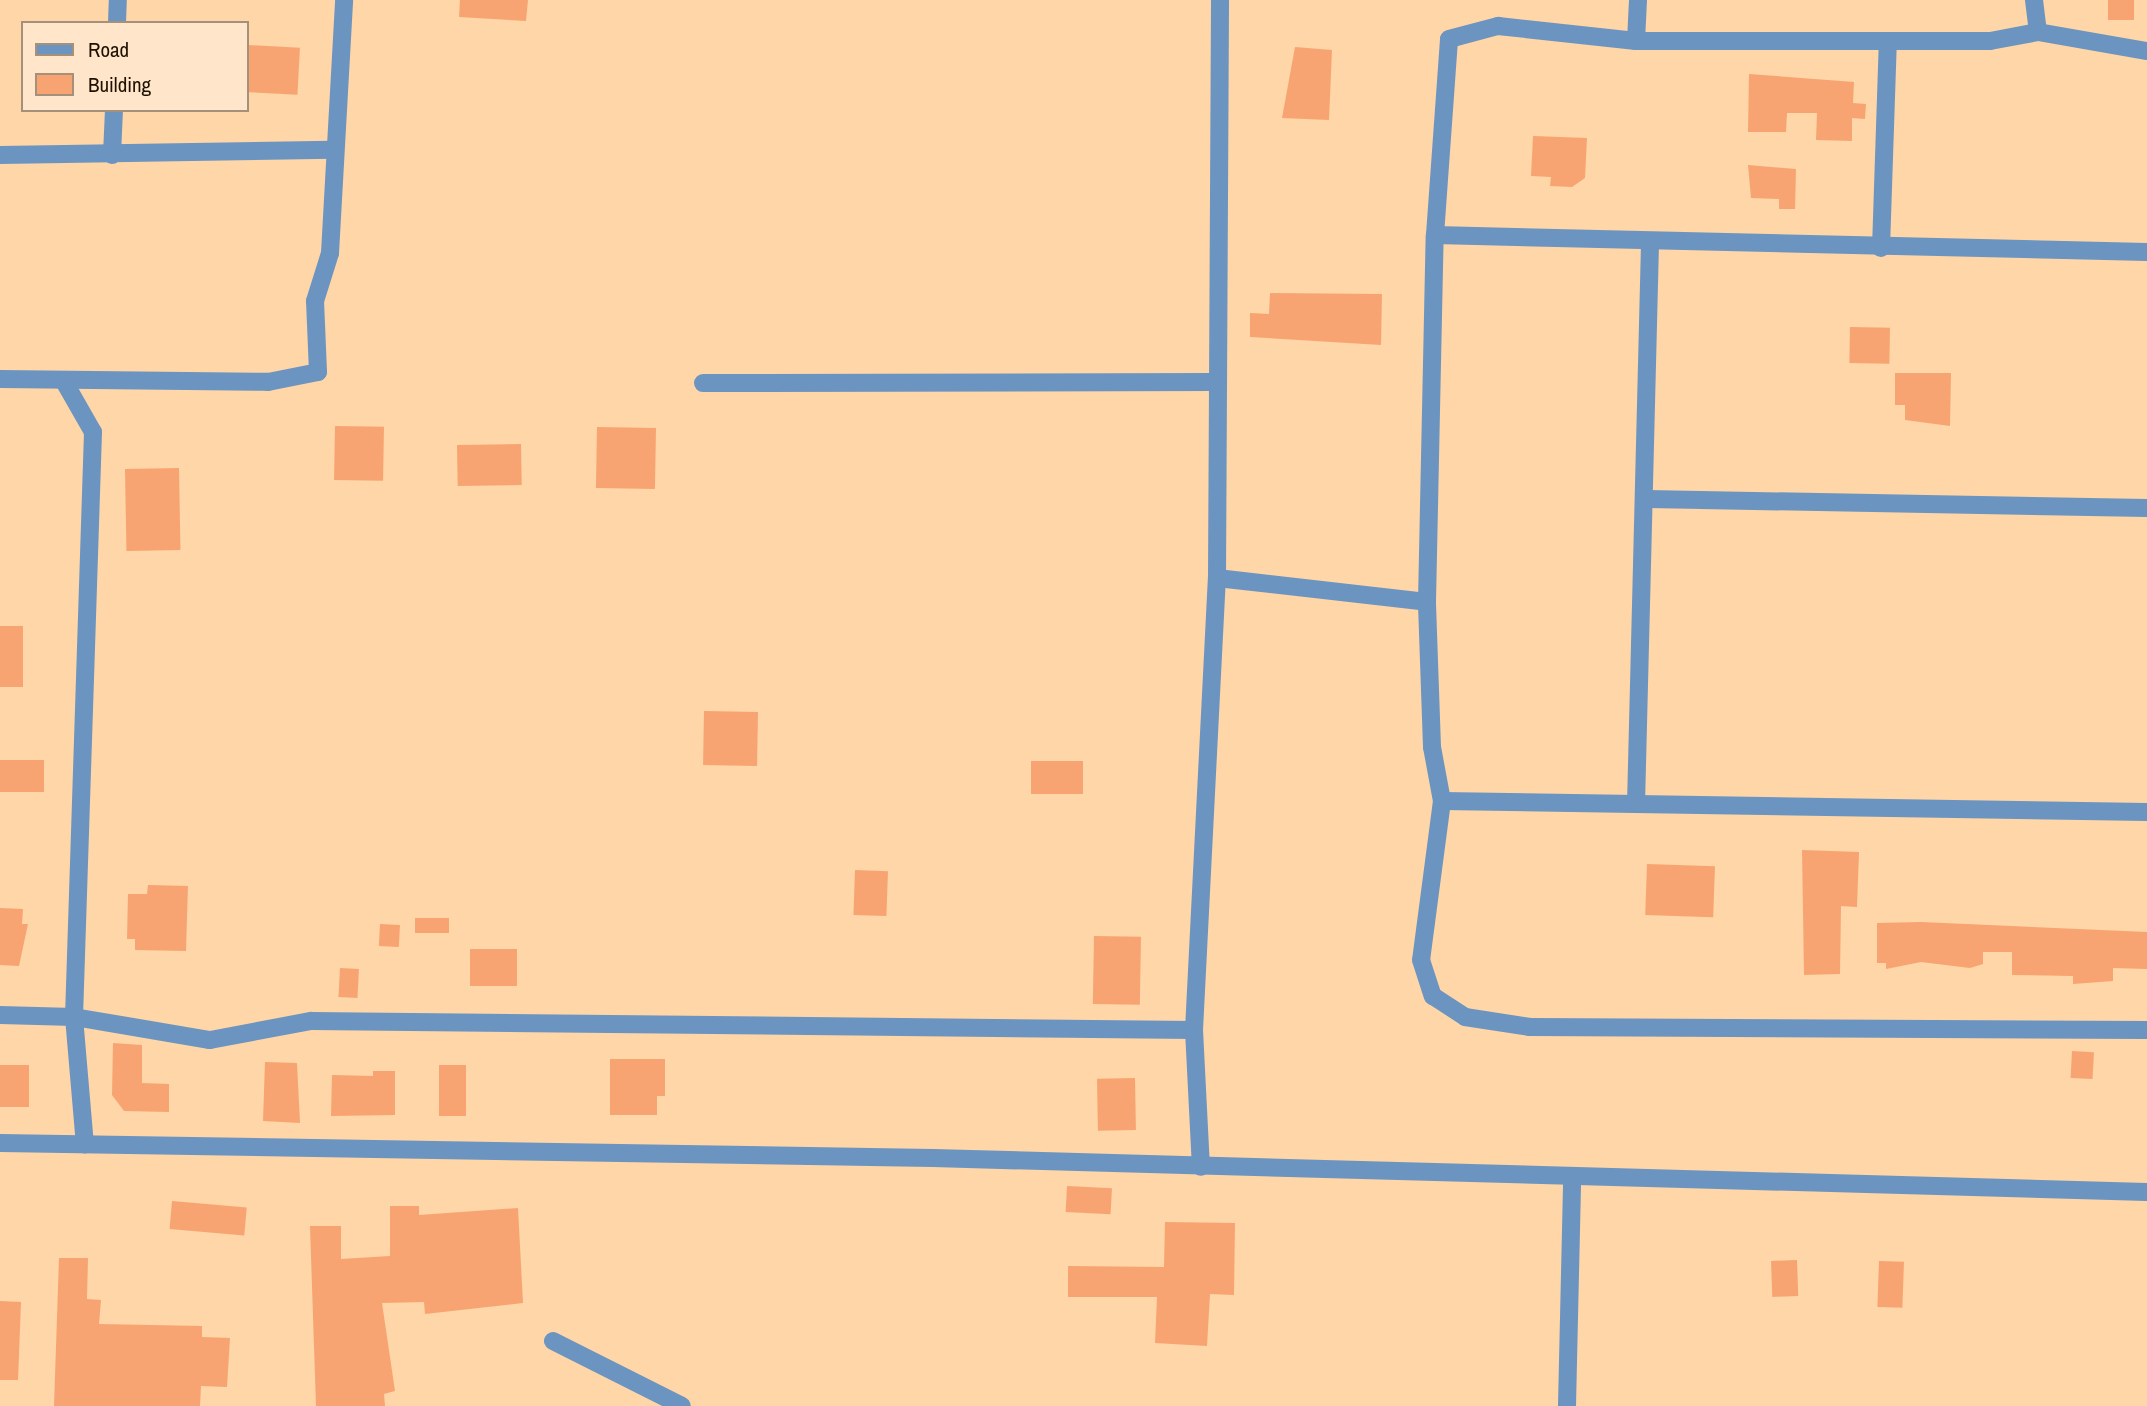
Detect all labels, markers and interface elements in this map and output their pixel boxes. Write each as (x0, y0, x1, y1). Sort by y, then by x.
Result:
legend (21, 21, 248, 112)
text: Road (88, 35, 129, 64)
text: Building (88, 70, 151, 99)

